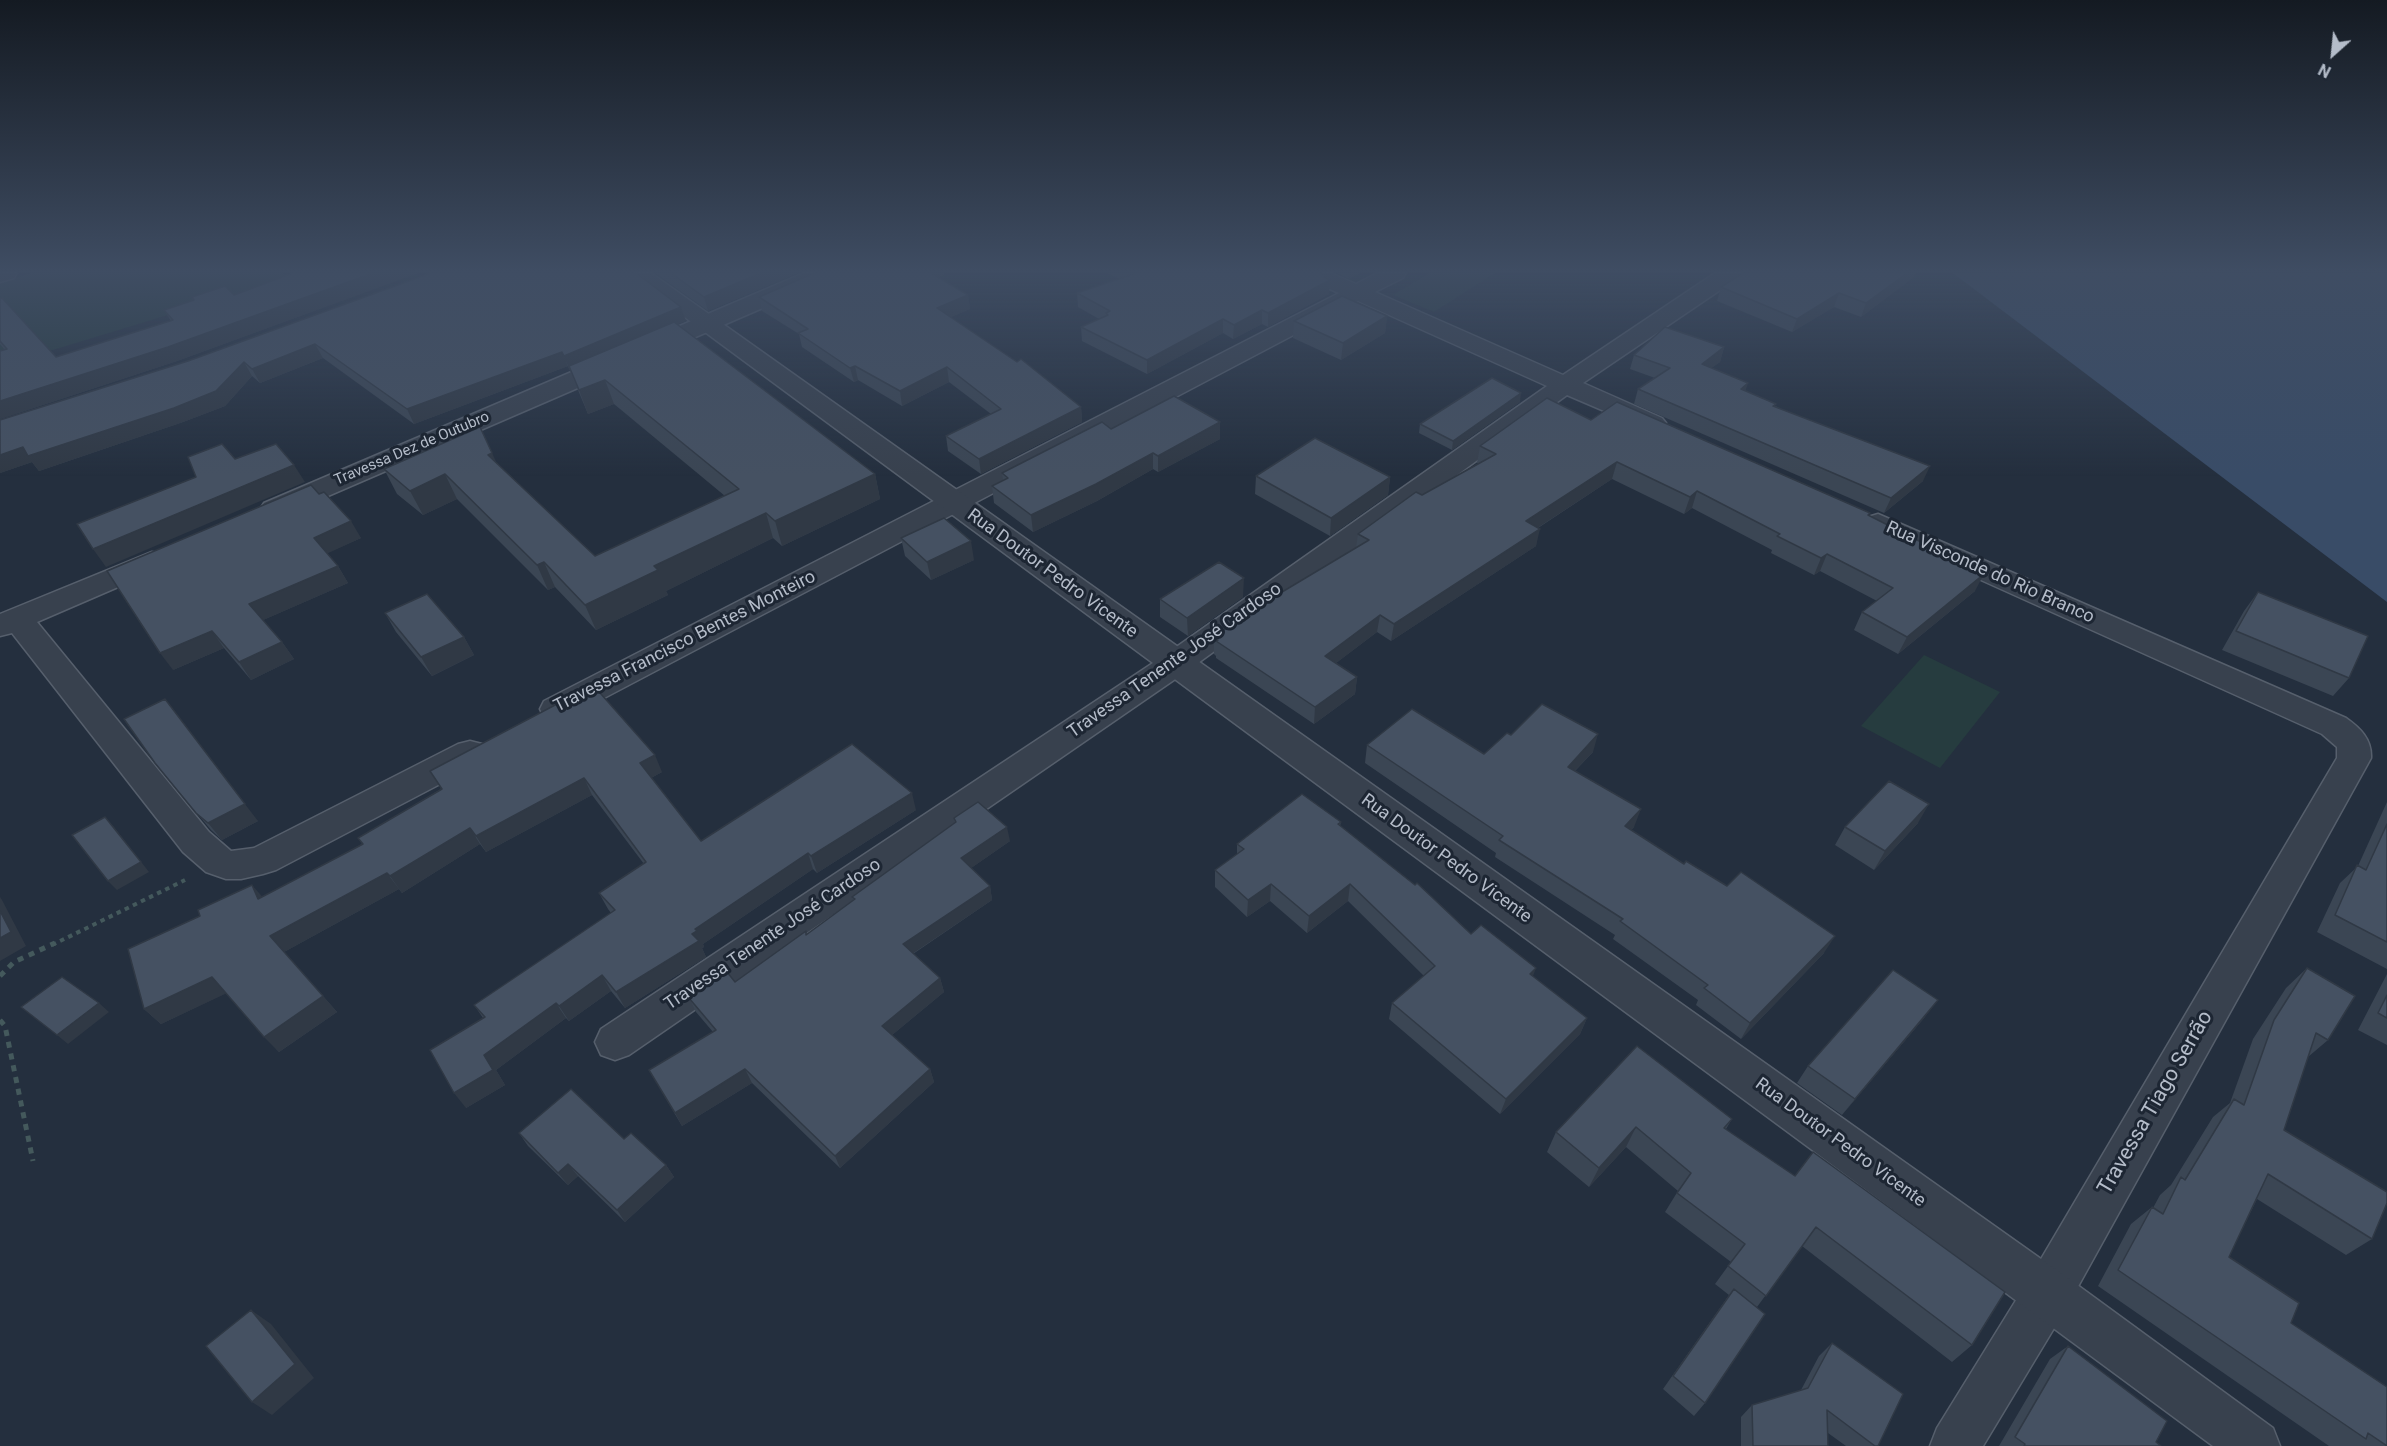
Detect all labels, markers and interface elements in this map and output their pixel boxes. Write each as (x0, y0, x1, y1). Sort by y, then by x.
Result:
north arrow (2303, 24, 2363, 84)
text: N (2315, 59, 2334, 82)
street label: Travessa Dez de Outubro (332, 408, 492, 490)
street label: Rua Doutor Pedro Vicente (962, 505, 1142, 643)
street label: Rua Visconde do Rio Branco (1883, 517, 2097, 629)
street label: Travessa Francisco Bentes Monteiro (551, 566, 819, 718)
street label: Travessa Tenente José Cardoso (1064, 579, 1286, 743)
street label: Rua Doutor Pedro Vicente (1356, 790, 1536, 928)
street label: Travessa Tenente José Cardoso (661, 854, 885, 1016)
street label: Travessa Tiago Serrão (2093, 1007, 2219, 1199)
street label: Rua Doutor Pedro Vicente (1750, 1074, 1930, 1212)

